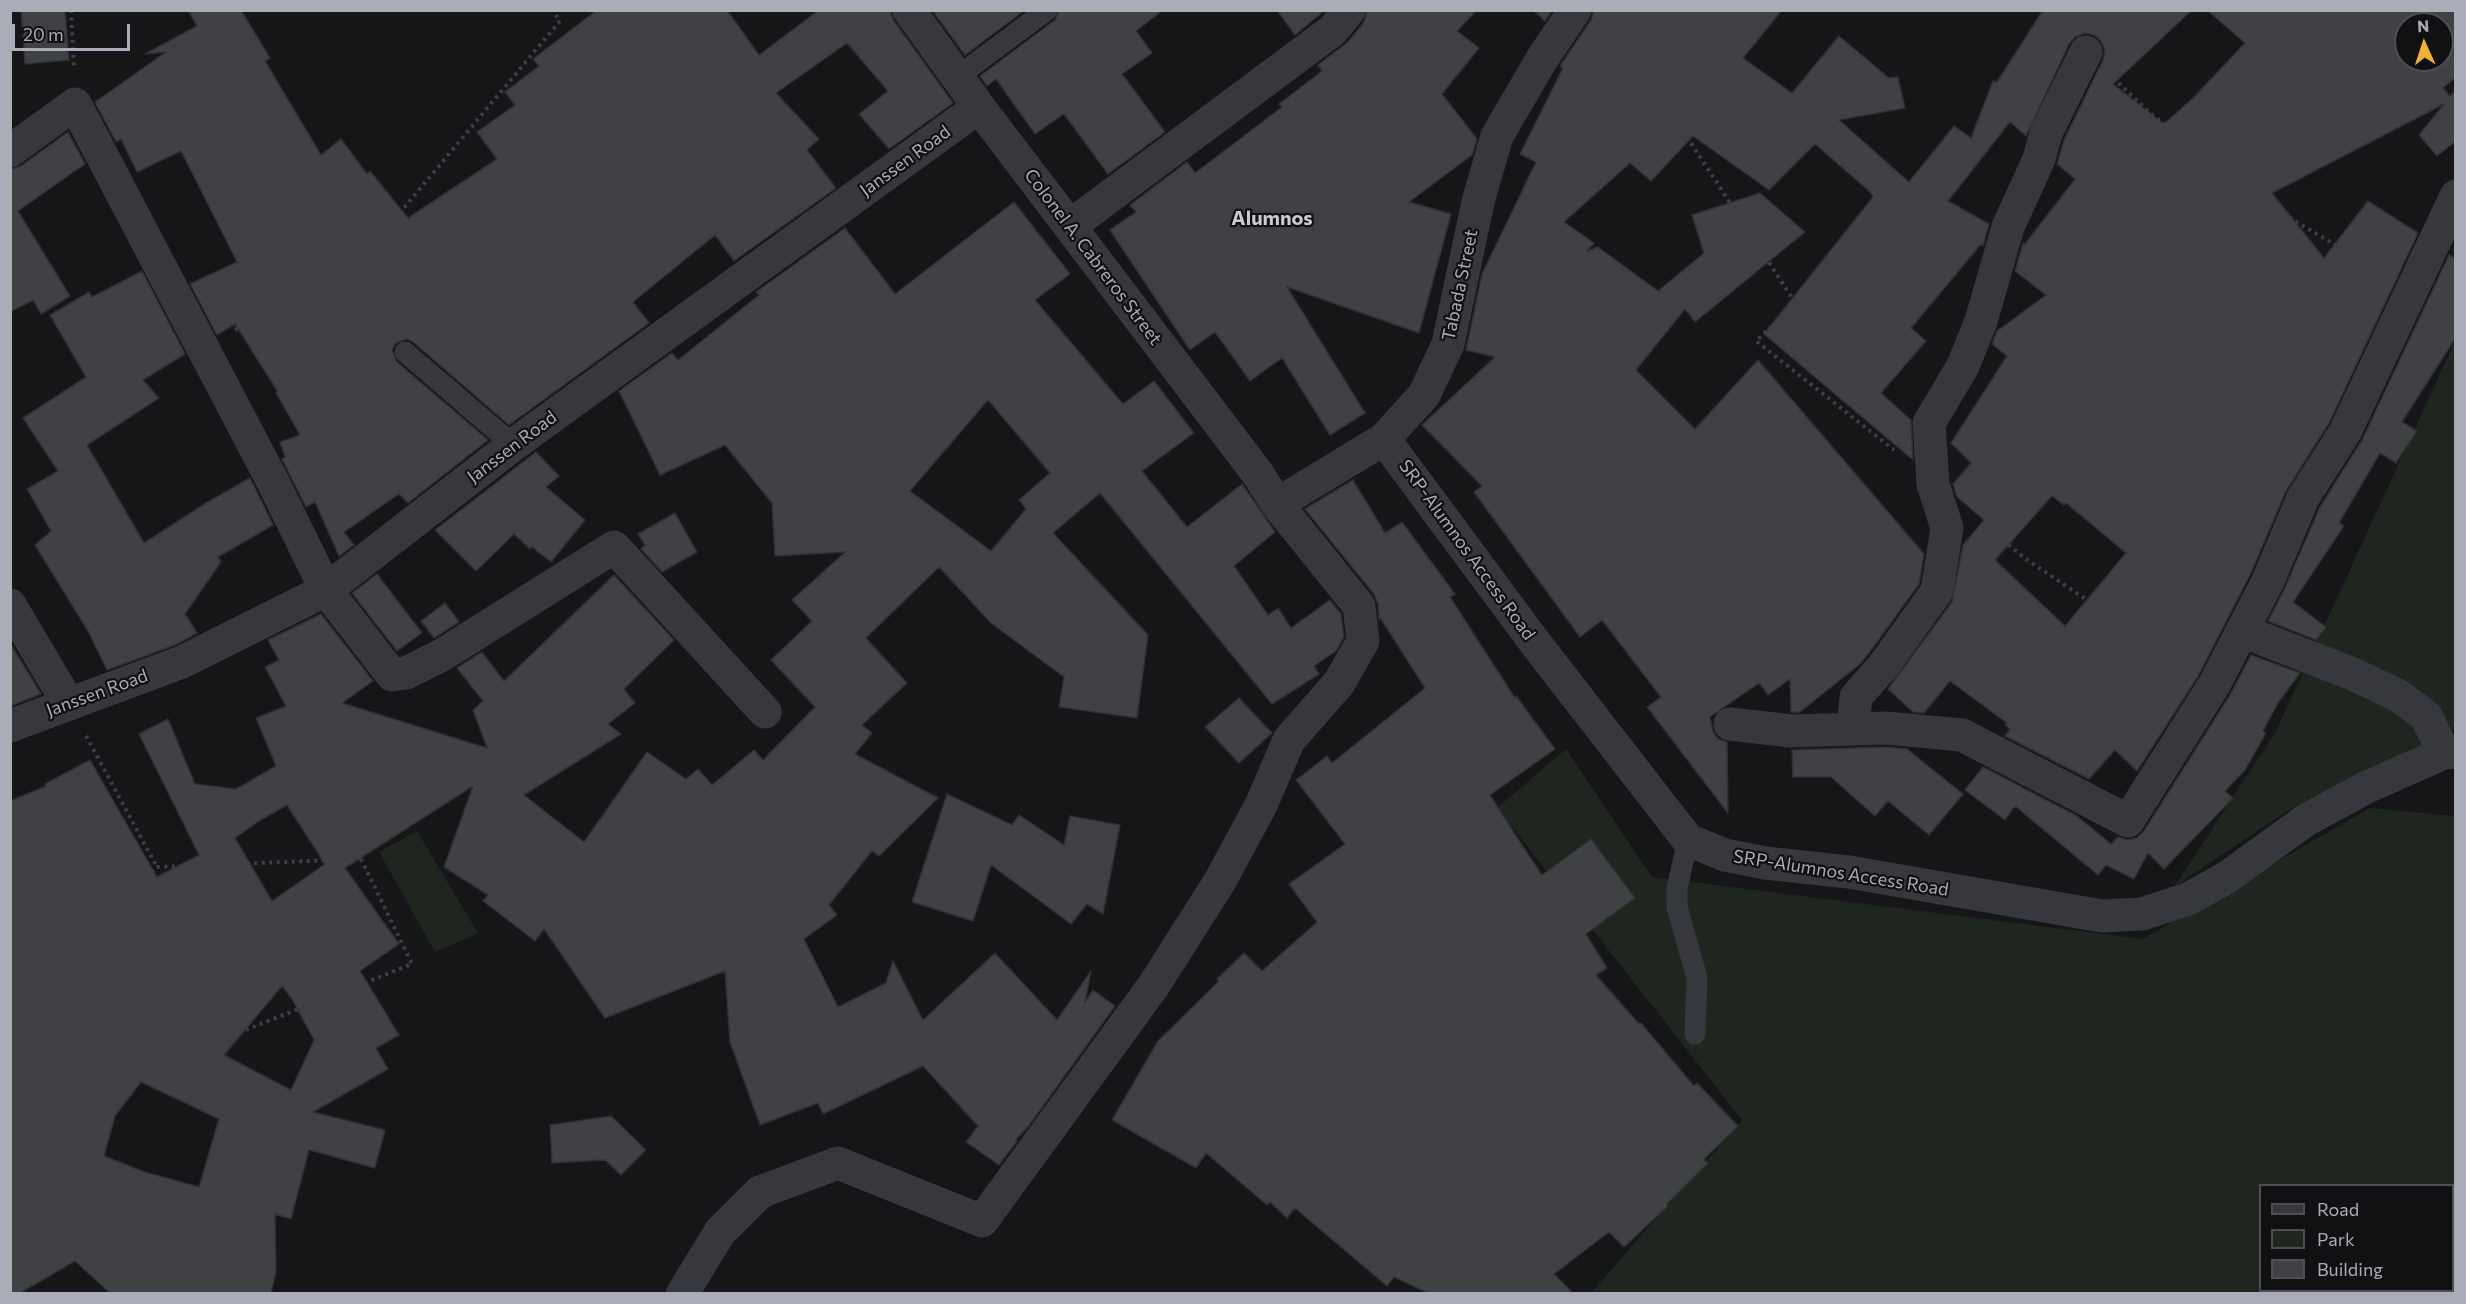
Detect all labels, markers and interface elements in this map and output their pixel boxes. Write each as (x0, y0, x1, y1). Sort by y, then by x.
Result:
scale bar (15, 12, 134, 50)
north arrow (2394, 12, 2454, 72)
text: N (2417, 16, 2430, 35)
text: 20 m (23, 23, 64, 45)
street label: Janssen Road (856, 121, 954, 201)
street label: Colonel A. Cabreros Street (1020, 165, 1166, 349)
district label: Alumnos (1231, 206, 1313, 230)
street label: Tabada Street (1438, 227, 1482, 343)
street label: Janssen Road (463, 406, 561, 488)
street label: SRP-Alumnos Access Road (1394, 456, 1540, 644)
street label: Janssen Road (43, 665, 151, 721)
street label: SRP-Alumnos Access Road (1732, 845, 1950, 901)
legend (2259, 1184, 2454, 1292)
text: Road (2317, 1198, 2359, 1220)
text: Park (2317, 1228, 2355, 1250)
text: Building (2317, 1258, 2383, 1280)

